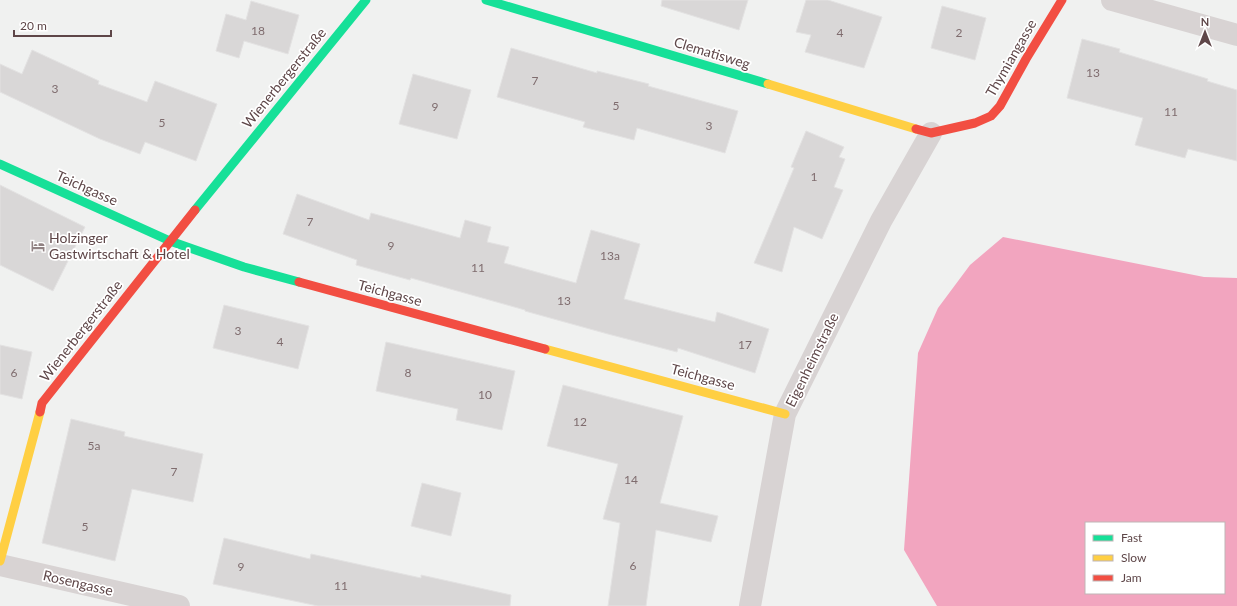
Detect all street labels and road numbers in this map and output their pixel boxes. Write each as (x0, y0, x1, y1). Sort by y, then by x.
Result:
street label: Thymiangasse (982, 16, 1040, 99)
street label: Wienerbergerstraße (238, 24, 329, 131)
street label: Clematisweg (672, 33, 752, 72)
street label: Teichgasse (54, 166, 121, 209)
street label: Teichgasse (356, 276, 424, 309)
street label: Wienerbergerstraße (36, 277, 125, 385)
street label: Eigenheimstraße (781, 310, 842, 410)
street label: Teichgasse (669, 360, 737, 393)
street label: Rosengasse (41, 566, 115, 599)

